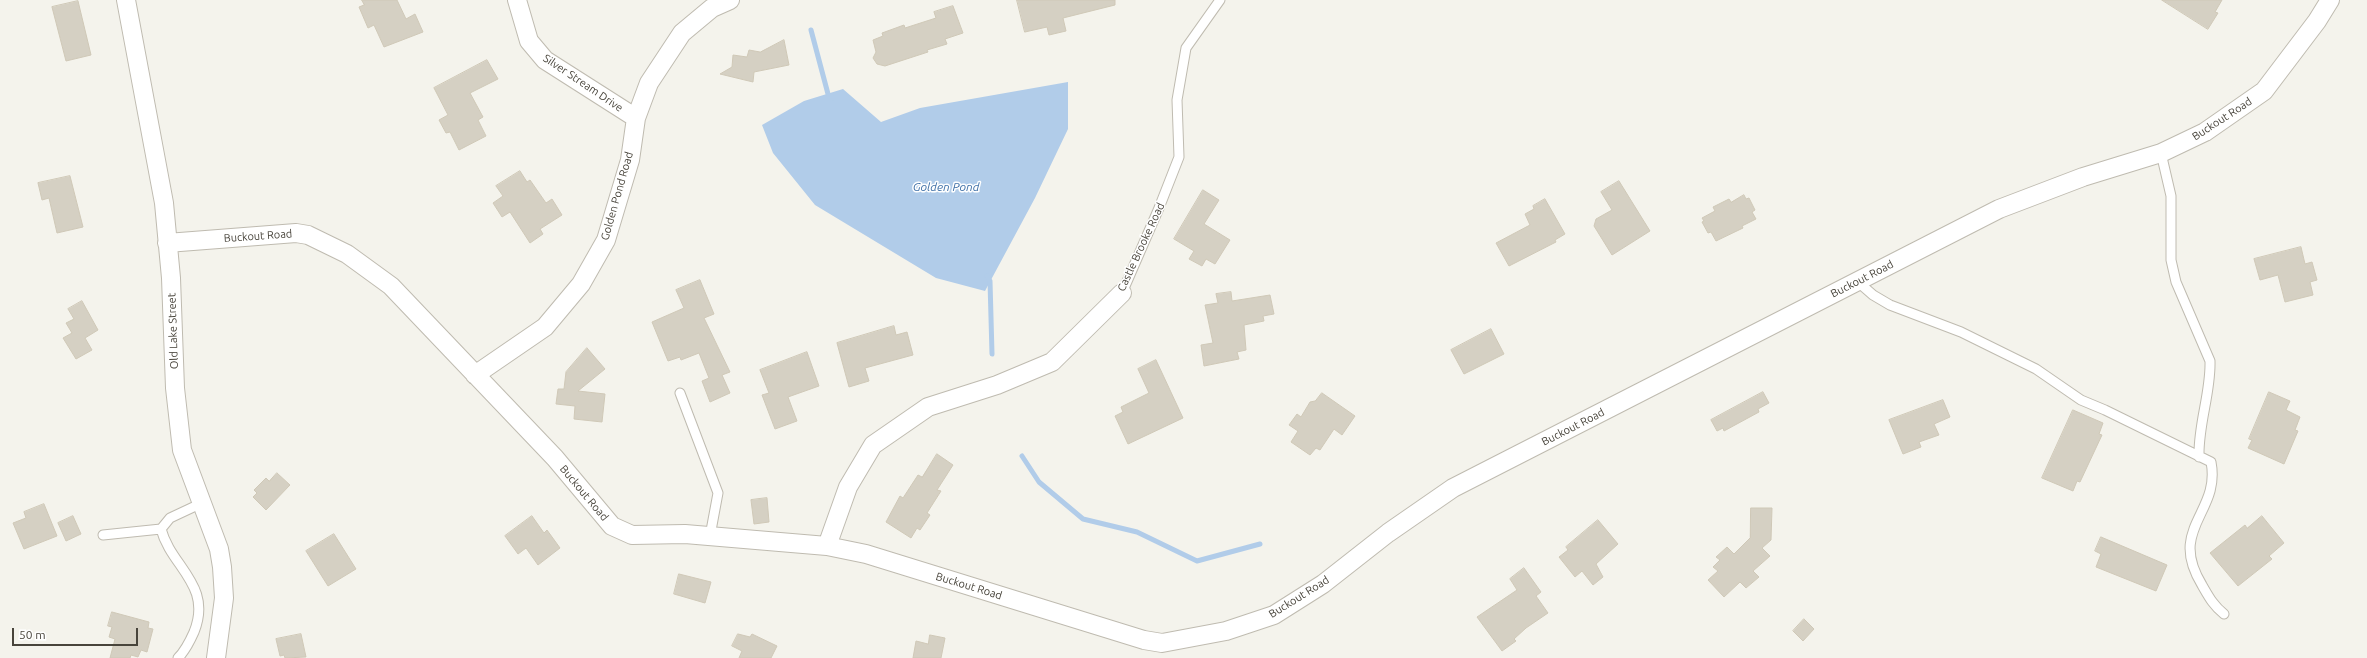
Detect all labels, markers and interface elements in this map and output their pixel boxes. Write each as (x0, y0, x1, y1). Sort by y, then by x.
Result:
street label: Silver Stream Drive (541, 51, 625, 115)
street label: Buckout Road (2190, 95, 2254, 143)
street label: Golden Pond Road (598, 150, 636, 242)
water label: Golden Pond (913, 180, 979, 194)
street label: Castle Brooke Road (1115, 201, 1167, 293)
street label: Buckout Road (223, 227, 293, 245)
street label: Buckout Road (1828, 258, 1896, 300)
street label: Old Lake Street (165, 293, 181, 369)
street label: Buckout Road (1539, 406, 1607, 448)
street label: Buckout Road (557, 462, 611, 524)
street label: Buckout Road (934, 570, 1004, 602)
street label: Buckout Road (1266, 573, 1332, 621)
scale bar (14, 620, 140, 646)
text: 50 m (19, 628, 46, 641)

